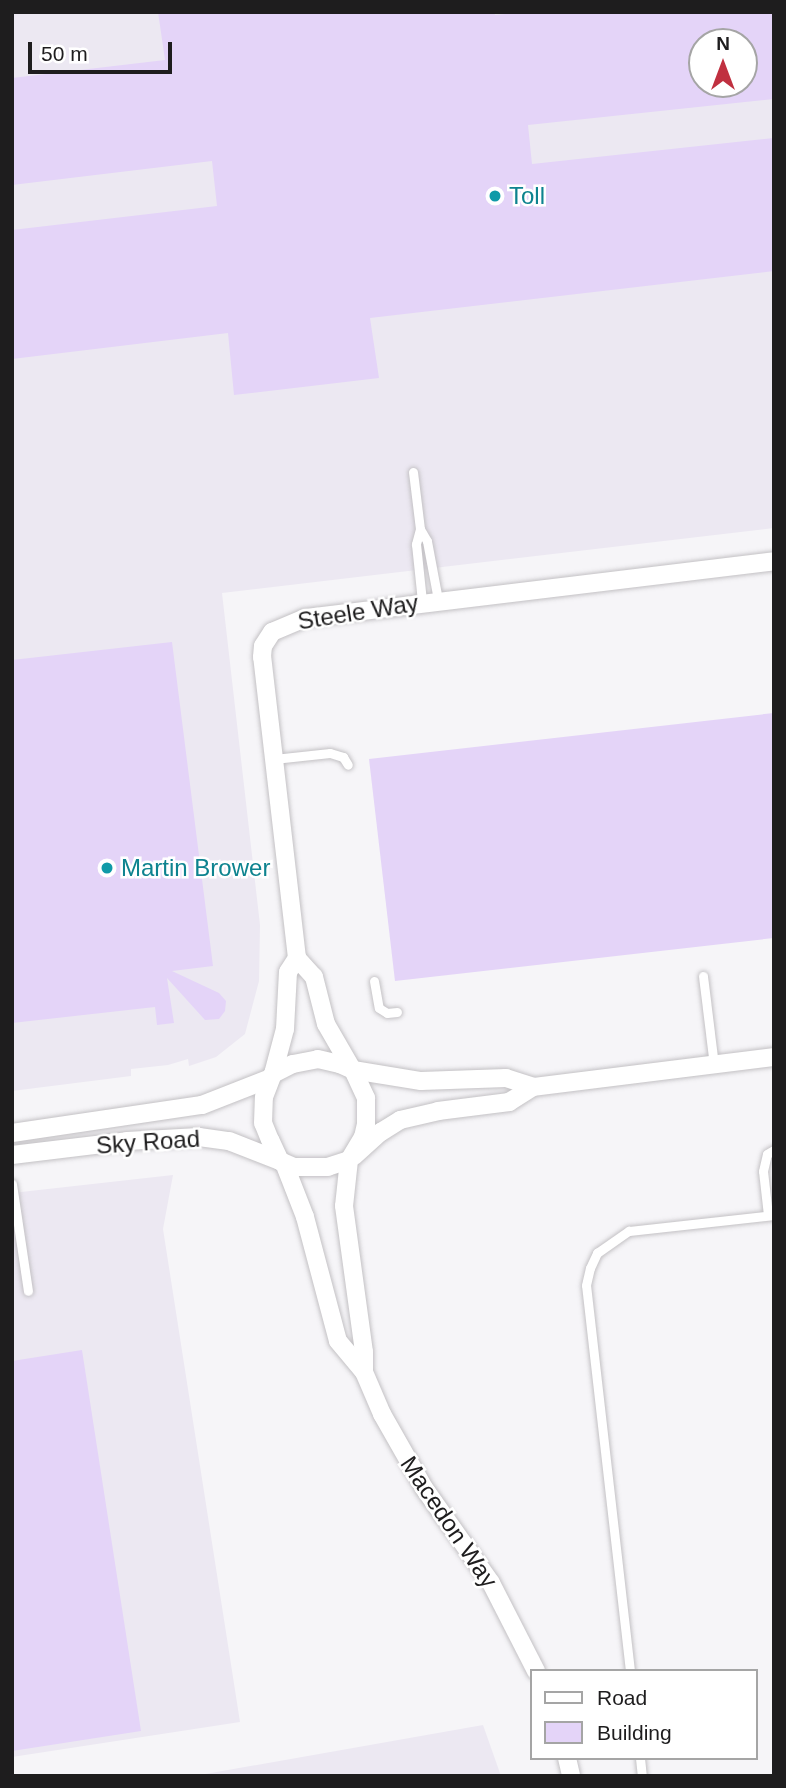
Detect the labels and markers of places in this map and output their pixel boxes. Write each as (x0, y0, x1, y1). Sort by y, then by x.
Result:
place label: Toll (509, 182, 545, 210)
marker: Toll (487, 188, 503, 204)
place label: Martin Brower (121, 854, 270, 882)
marker: Martin Brower (99, 860, 115, 876)

